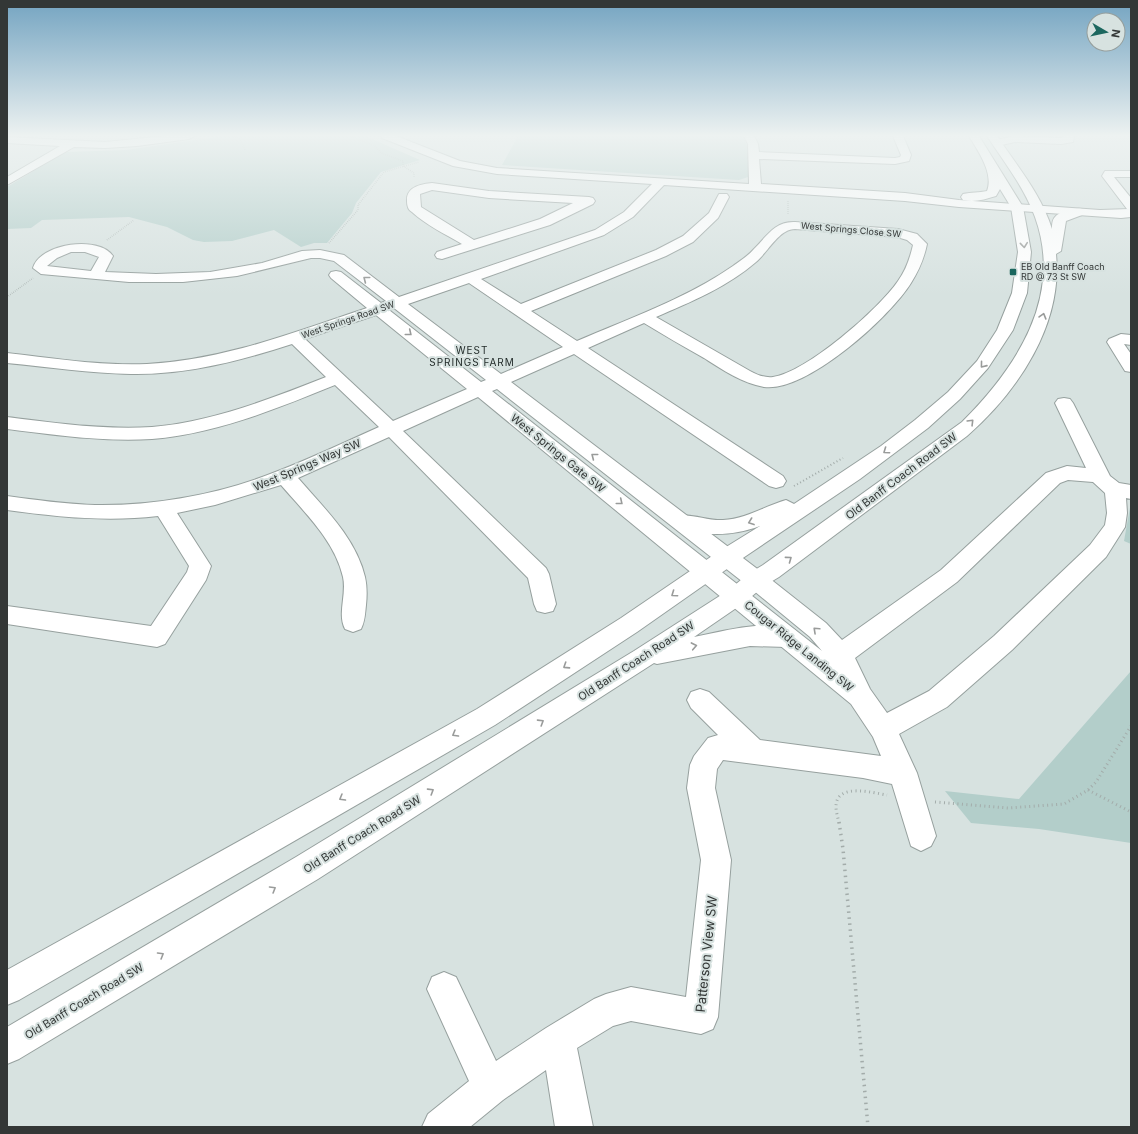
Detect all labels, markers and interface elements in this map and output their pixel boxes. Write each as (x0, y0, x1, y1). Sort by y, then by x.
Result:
north arrow (1086, 12, 1126, 52)
text: N (1108, 28, 1123, 39)
street label: West Springs Close SW (801, 220, 902, 239)
one-way arrow (1020, 242, 1029, 249)
place label: EB Old Banff Coach RD @ 73 St SW (1021, 261, 1105, 282)
marker: EB Old Banff Coach RD @ 73 St SW (1008, 267, 1018, 277)
one-way arrow (364, 277, 371, 284)
street label: West Springs Road SW (300, 298, 396, 341)
one-way arrow (1038, 312, 1047, 319)
one-way arrow (405, 329, 412, 336)
district label: WEST SPRINGS FARM (429, 344, 515, 368)
one-way arrow (980, 361, 987, 368)
street label: West Springs Gate SW (508, 411, 608, 495)
one-way arrow (966, 419, 974, 427)
street label: Old Banff Coach Road SW (843, 429, 960, 522)
street label: West Springs Way SW (251, 436, 363, 494)
one-way arrow (883, 446, 890, 454)
one-way arrow (592, 453, 599, 460)
one-way arrow (615, 498, 622, 505)
one-way arrow (748, 517, 755, 525)
one-way arrow (784, 556, 791, 563)
one-way arrow (671, 589, 678, 597)
street label: Cougar Ridge Landing SW (742, 598, 857, 695)
street label: Old Banff Coach Road SW (575, 618, 697, 704)
one-way arrow (813, 627, 821, 634)
one-way arrow (691, 642, 697, 651)
one-way arrow (563, 661, 570, 668)
one-way arrow (537, 719, 544, 727)
one-way arrow (452, 730, 460, 737)
one-way arrow (427, 789, 434, 796)
street label: Old Banff Coach Road SW (301, 792, 423, 876)
one-way arrow (339, 794, 346, 801)
one-way arrow (269, 886, 276, 894)
street label: Patterson View SW (692, 895, 720, 1013)
one-way arrow (157, 953, 164, 960)
street label: Old Banff Coach Road SW (22, 960, 146, 1042)

